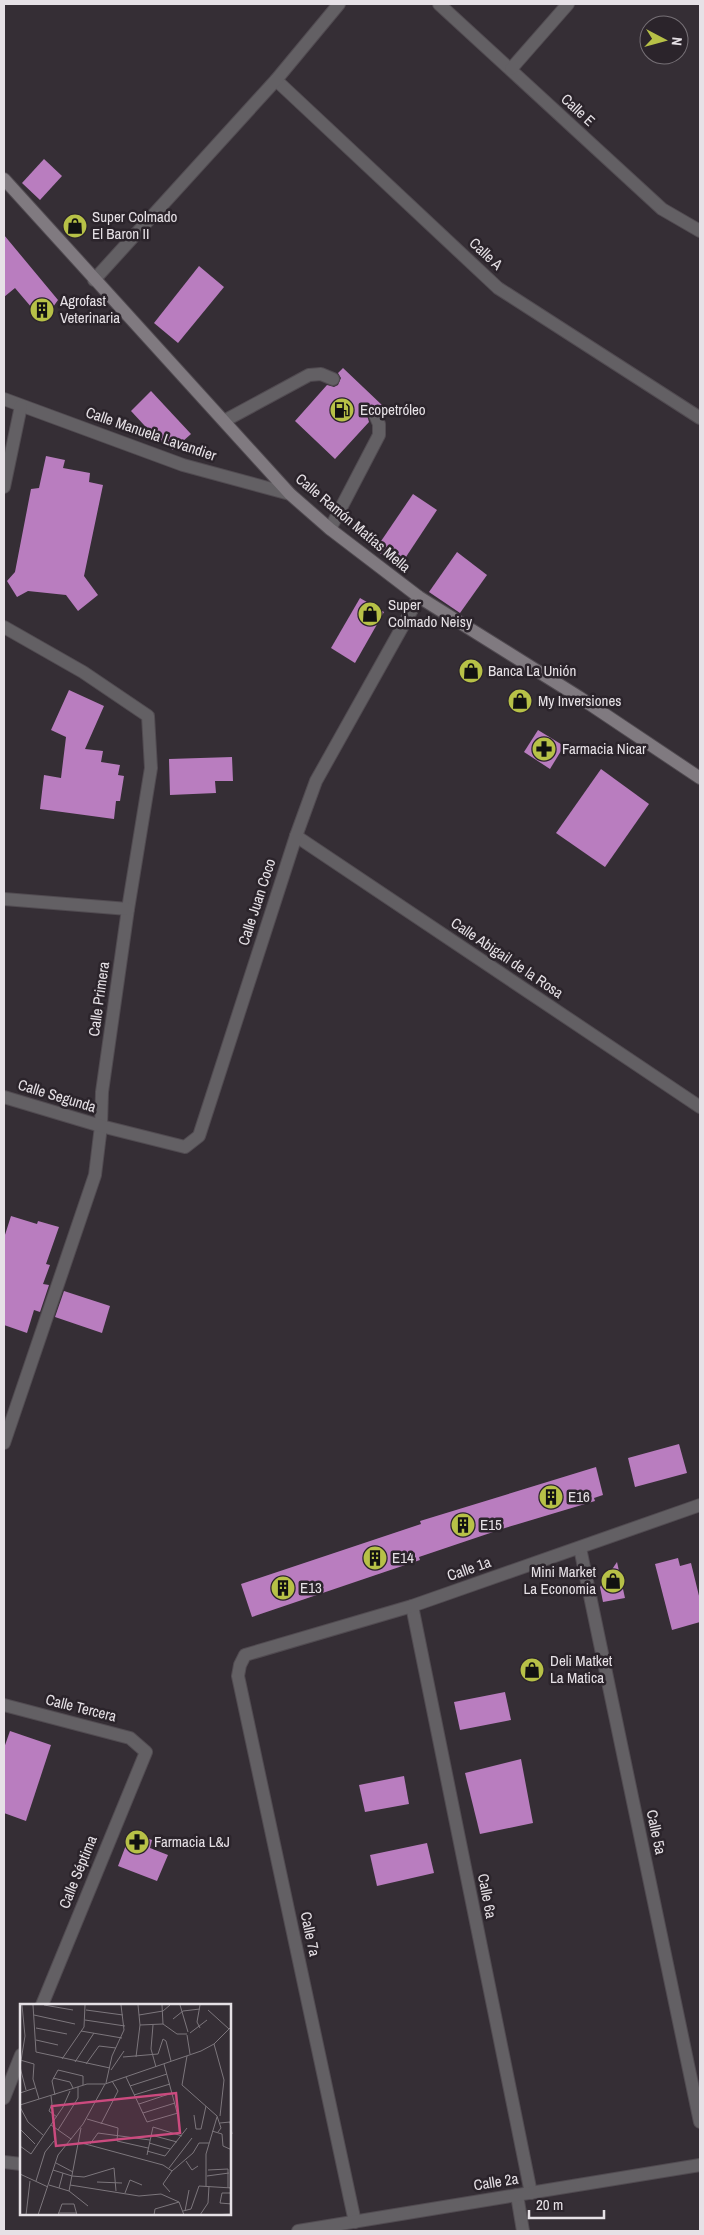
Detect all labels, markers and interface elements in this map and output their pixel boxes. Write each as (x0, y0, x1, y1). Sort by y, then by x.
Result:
north arrow (639, 15, 689, 65)
text: N (668, 36, 686, 46)
street label: Calle E (557, 88, 600, 131)
place label: Super Colmado El Baron II (92, 206, 178, 244)
shop icon: Super Colmado El Baron II (62, 213, 88, 239)
street label: Calle A (465, 233, 508, 275)
place label: Agrofast Veterinaria (59, 290, 120, 328)
building icon: Agrofast Veterinaria (29, 297, 55, 323)
fuel station icon: Ecopetróleo (329, 397, 355, 423)
place label: Ecopetróleo (360, 399, 426, 420)
street label: Calle Manuela Lavandier (83, 401, 219, 466)
street label: Calle Ramón Matías Mella (291, 468, 415, 577)
place label: Super Colmado Neisy (388, 594, 473, 632)
shop icon: Super Colmado Neisy (357, 601, 383, 627)
shop icon: Banca La Unión (458, 658, 484, 684)
place label: Banca La Unión (488, 660, 576, 681)
shop icon: My Inversiones (507, 688, 533, 714)
place label: My Inversiones (538, 690, 621, 711)
pharmacy icon: Farmacia Nicar (531, 736, 557, 762)
place label: Farmacia Nicar (562, 738, 646, 759)
street label: Calle Juan Coco (233, 856, 281, 948)
street label: Calle Abigail de la Rosa (447, 912, 568, 1003)
street label: Calle Primera (83, 960, 114, 1038)
street label: Calle Segunda (15, 1074, 99, 1117)
building icon: E16 (538, 1484, 564, 1510)
place label: E16 (568, 1486, 590, 1507)
building icon: E15 (450, 1512, 476, 1538)
place label: E15 (480, 1514, 502, 1535)
building icon: E14 (362, 1545, 388, 1571)
place label: E14 (392, 1547, 414, 1568)
street label: Calle 1a (444, 1551, 494, 1586)
place label: Mini Market La Economia (524, 1561, 597, 1599)
shop icon: Mini Market La Economia (600, 1568, 626, 1594)
building icon: E13 (270, 1575, 296, 1601)
place label: E13 (300, 1577, 322, 1598)
place label: Deli Matket La Matica (550, 1650, 613, 1688)
shop icon: Deli Matket La Matica (519, 1657, 545, 1683)
street label: Calle Tercera (44, 1689, 119, 1726)
street label: Calle 5a (642, 1808, 671, 1856)
pharmacy icon: Farmacia L&J (124, 1829, 150, 1855)
place label: Farmacia L&J (154, 1831, 230, 1852)
street label: Calle Séptima (53, 1832, 102, 1912)
street label: Calle 6a (473, 1872, 502, 1920)
street label: Calle 7a (296, 1910, 325, 1958)
inset map (20, 2004, 231, 2215)
street label: Calle 2a (472, 2168, 520, 2195)
scale bar (529, 2188, 604, 2220)
text: 20 m (536, 2194, 563, 2215)

